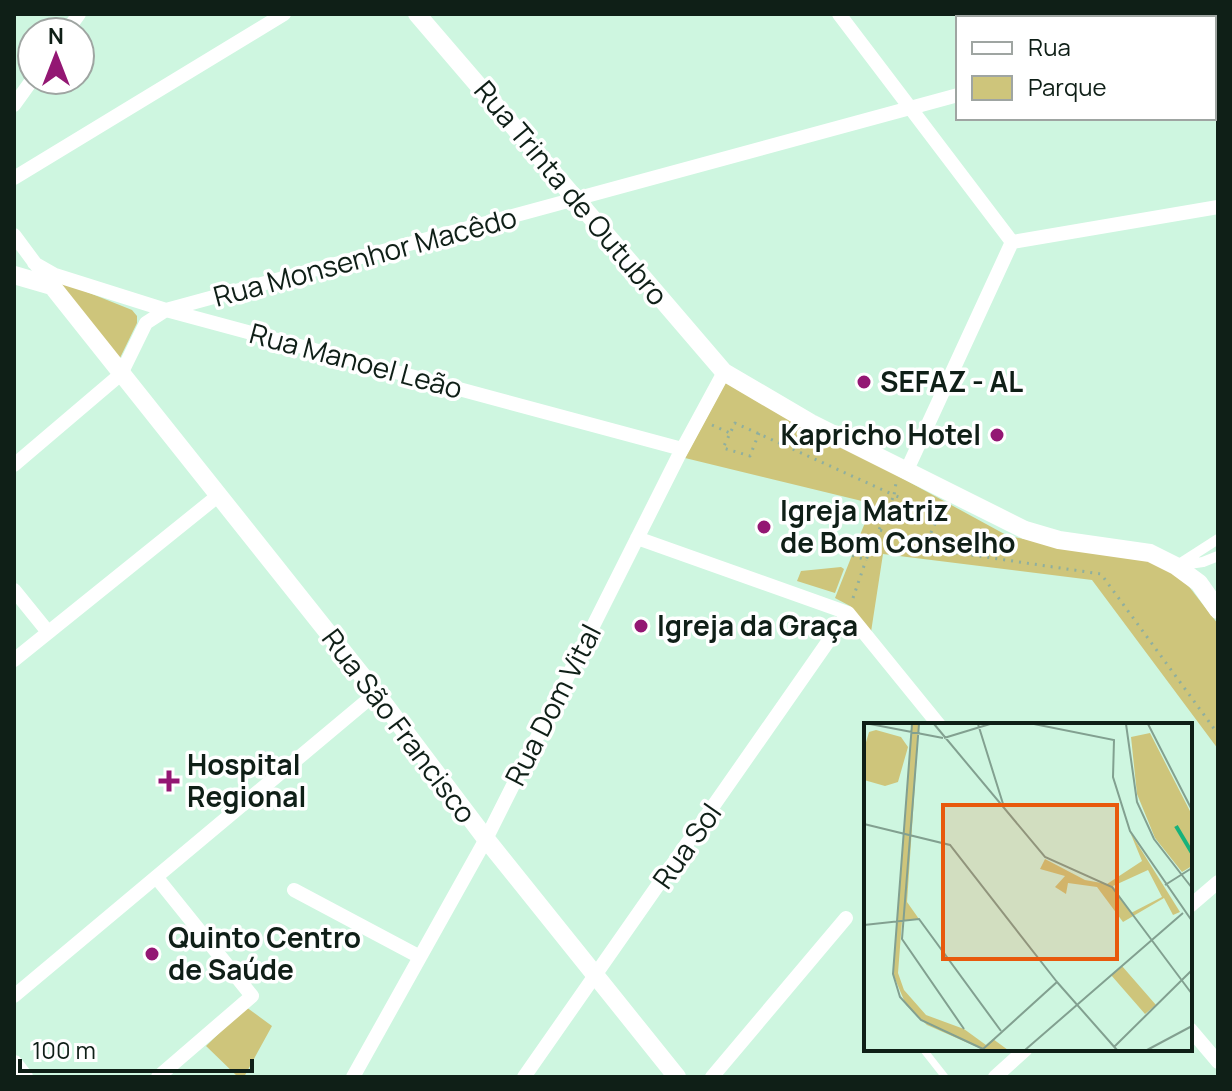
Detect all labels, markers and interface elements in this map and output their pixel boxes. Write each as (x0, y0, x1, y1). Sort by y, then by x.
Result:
north arrow (16, 16, 96, 96)
legend (956, 16, 1216, 120)
text: N (48, 21, 64, 51)
text: Rua (1028, 30, 1071, 63)
text: Parque (1028, 70, 1106, 103)
street label: Rua Trinta de Outubro (466, 72, 677, 313)
street label: Rua Monsenhor Macêdo (209, 197, 521, 315)
street label: Rua Manoel Leão (246, 313, 467, 407)
place label: SEFAZ - AL (880, 362, 1023, 400)
marker: SEFAZ - AL (855, 373, 873, 391)
place label: Kapricho Hotel (780, 415, 981, 453)
marker: Kapricho Hotel (988, 426, 1006, 444)
place label: Igreja Matriz de Bom Conselho (780, 491, 1016, 561)
marker: Igreja Matriz de Bom Conselho (755, 518, 773, 536)
place label: Igreja da Graça (657, 606, 858, 644)
street label: Rua Dom Vital (495, 617, 609, 792)
marker: Igreja da Graça (632, 617, 650, 635)
street label: Rua São Francisco (314, 620, 485, 830)
inset map (864, 723, 1192, 1051)
place label: Hospital Regional (187, 745, 306, 815)
marker: Hospital Regional (158, 770, 180, 792)
street label: Rua Sol (643, 795, 729, 896)
place label: Quinto Centro de Saúde (168, 918, 361, 988)
marker: Quinto Centro de Saúde (143, 945, 161, 963)
scale bar (20, 1023, 252, 1073)
text: 100 m (32, 1033, 96, 1066)

